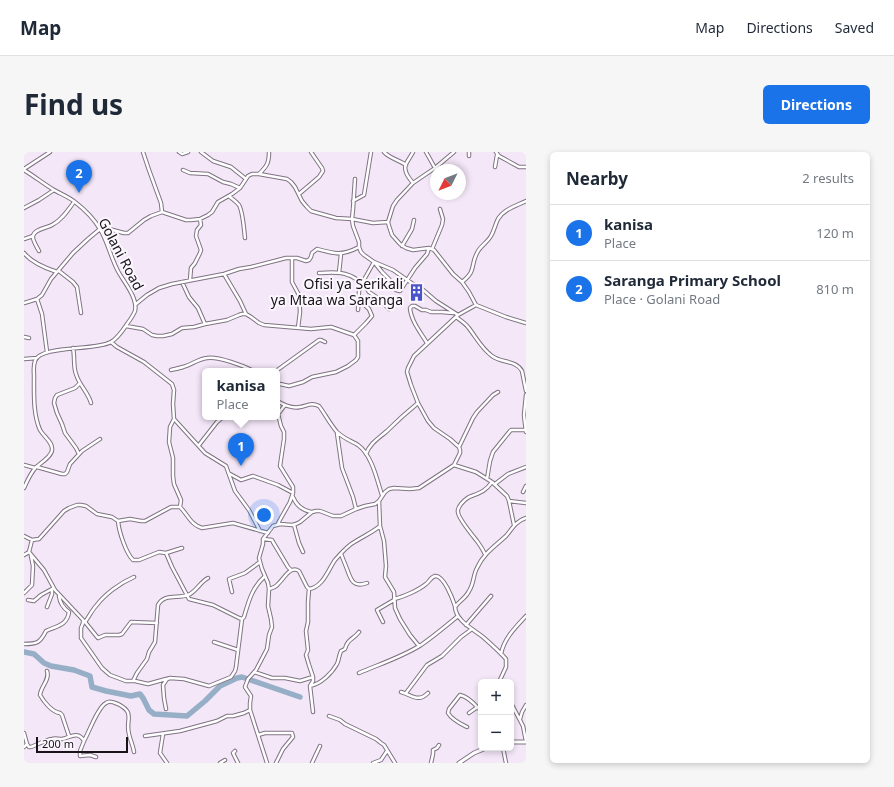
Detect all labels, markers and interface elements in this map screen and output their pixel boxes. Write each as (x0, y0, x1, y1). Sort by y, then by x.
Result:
text: Map (20, 15, 61, 41)
text: Map (695, 18, 724, 37)
text: Directions (746, 18, 813, 37)
text: Saved (835, 18, 874, 37)
text: Find us (24, 85, 123, 123)
button: Directions (763, 85, 870, 124)
pin: 2 (66, 160, 92, 193)
north arrow (430, 164, 466, 200)
text: Nearby (566, 167, 628, 190)
text: 2 results (802, 169, 854, 187)
street label: Golani Road (94, 214, 149, 293)
text: kanisa (604, 214, 653, 234)
text: 1 (575, 224, 583, 242)
text: 120 m (816, 224, 854, 242)
text: Place (604, 234, 636, 252)
text: Saranga Primary School (604, 270, 781, 290)
place label: Ofisi ya Serikali ya Mtaa wa Saranga (271, 274, 403, 309)
text: 2 (575, 280, 583, 298)
text: 810 m (816, 280, 854, 298)
building icon: Ofisi ya Serikali ya Mtaa wa Saranga (406, 282, 426, 302)
text: Place · Golani Road (604, 290, 720, 308)
popup (202, 368, 280, 420)
text: kanisa (216, 375, 266, 395)
text: Place (216, 395, 249, 413)
pin: 1 (228, 433, 254, 466)
your location (254, 505, 274, 525)
map controls (478, 679, 514, 751)
button: + (478, 679, 514, 715)
button: − (478, 715, 514, 751)
scale bar (36, 735, 128, 754)
text: 200 m (42, 736, 74, 751)

